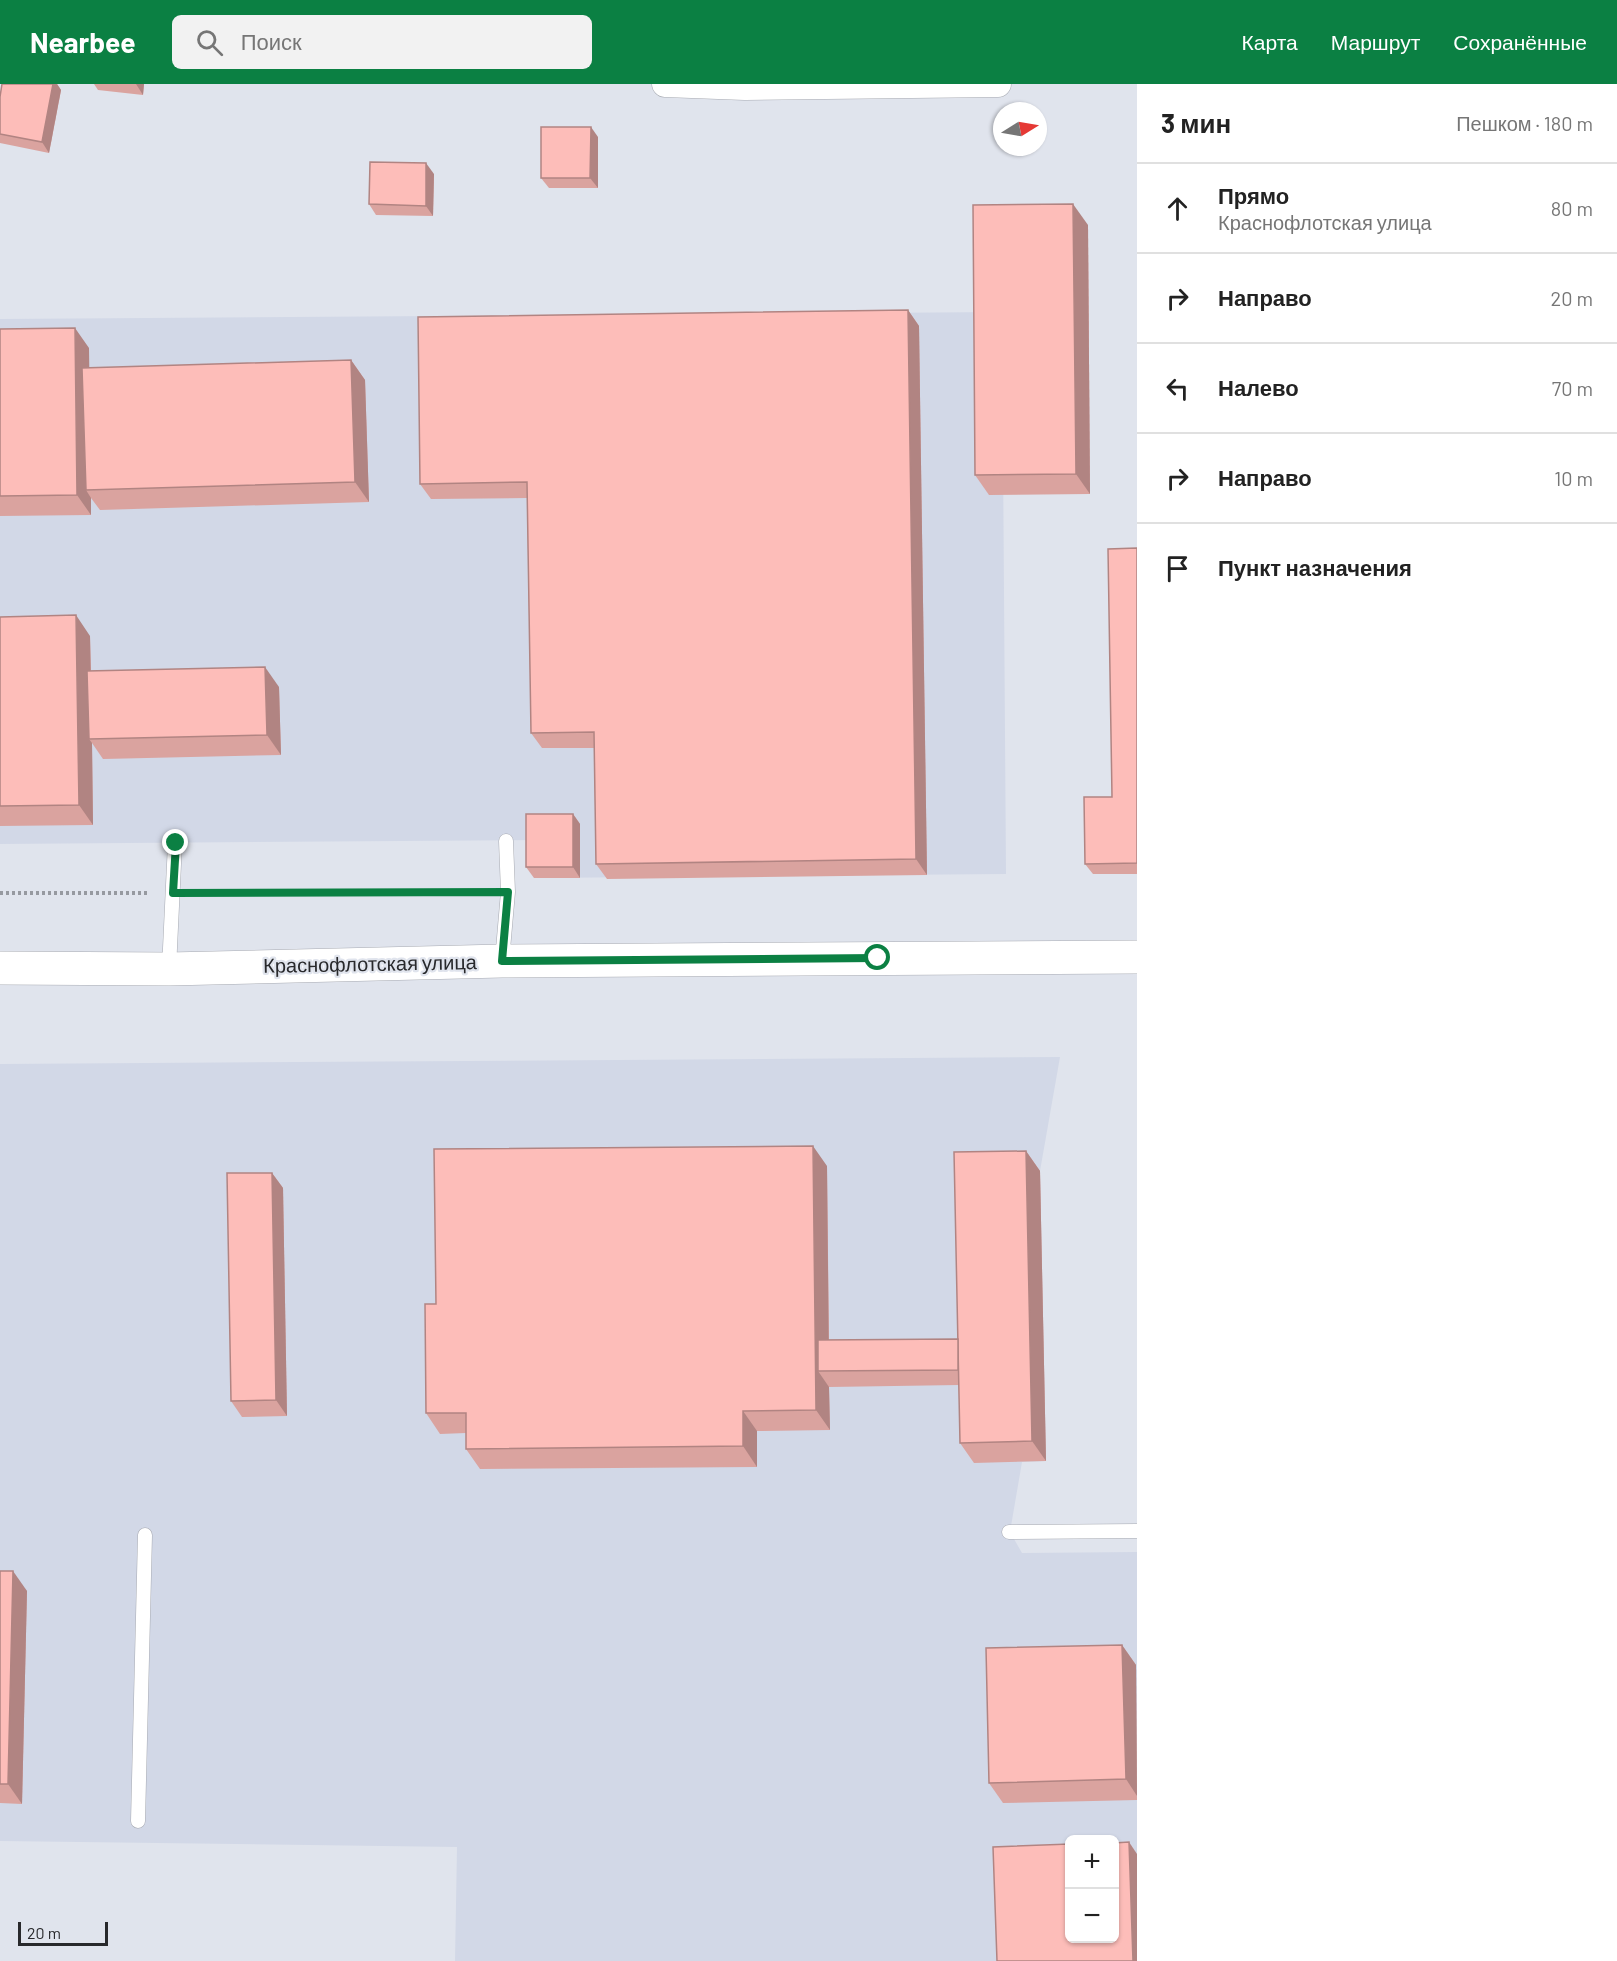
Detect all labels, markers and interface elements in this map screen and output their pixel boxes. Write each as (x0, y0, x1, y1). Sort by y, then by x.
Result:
search box (172, 15, 592, 69)
text: Nearbee (30, 25, 136, 59)
icon: search (193, 26, 226, 59)
text: Поиск (241, 28, 302, 54)
text: Карта (1242, 29, 1298, 54)
text: Маршрут (1331, 29, 1420, 54)
text: Сохранённые (1453, 29, 1587, 54)
north arrow (993, 102, 1047, 156)
text: 3 мин (1161, 107, 1231, 138)
text: Пешком · 180 m (1456, 111, 1593, 135)
text: Прямо (1218, 182, 1289, 208)
icon: ahead (1161, 192, 1194, 225)
text: 80 m (1551, 196, 1593, 220)
text: Краснофлотская улица (1218, 210, 1432, 234)
icon: right (1161, 282, 1194, 315)
text: Направо (1218, 284, 1312, 310)
text: 20 m (1550, 286, 1593, 310)
icon: left (1161, 372, 1194, 405)
text: Налево (1218, 374, 1299, 400)
text: 70 m (1552, 376, 1593, 400)
icon: right (1161, 462, 1194, 495)
text: Направо (1218, 464, 1312, 490)
text: 10 m (1554, 466, 1593, 490)
icon: arrive (1161, 552, 1194, 585)
text: Пункт назначения (1218, 554, 1412, 580)
route end (162, 829, 188, 855)
route start (864, 944, 890, 970)
street label: Краснофлотская улица (263, 949, 478, 977)
map controls (1065, 1835, 1119, 1943)
button: + (1065, 1835, 1119, 1889)
button: − (1065, 1889, 1119, 1943)
scale bar (18, 1919, 108, 1946)
text: 20 m (27, 1923, 61, 1942)

